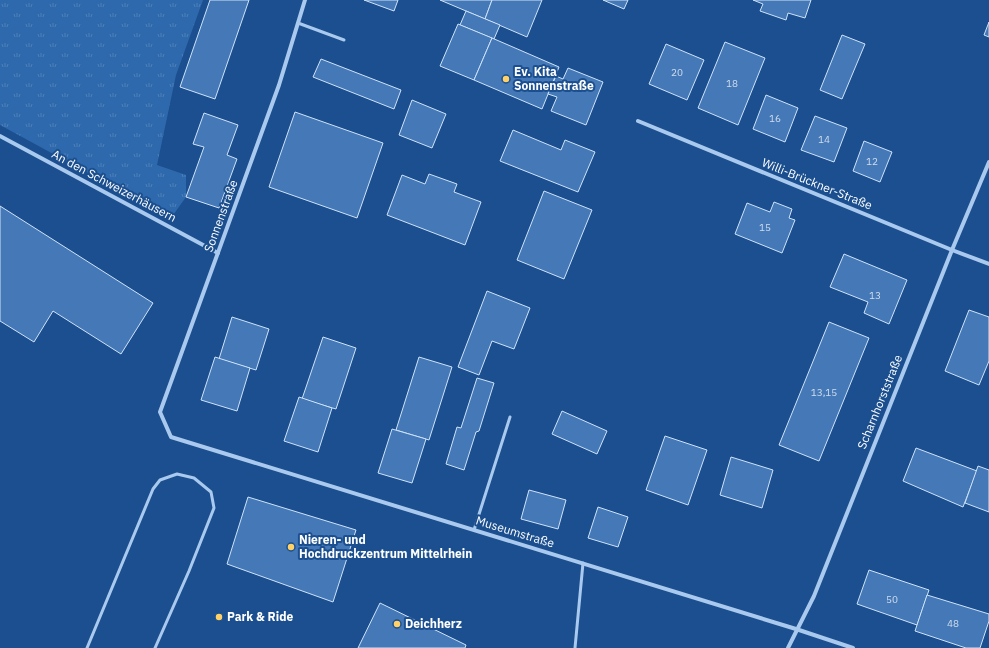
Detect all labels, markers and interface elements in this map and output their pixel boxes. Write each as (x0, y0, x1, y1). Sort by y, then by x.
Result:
place label: Ev. Kita Sonnenstraße (514, 64, 594, 93)
house number: 20 (671, 66, 683, 79)
marker: Ev. Kita Sonnenstraße (501, 74, 511, 84)
house number: 18 (726, 77, 738, 90)
house number: 16 (769, 112, 781, 125)
house number: 14 (818, 133, 830, 146)
street label: An den Schweizerhäusern (49, 146, 179, 225)
street label: Willi-Brückner-Straße (760, 155, 875, 213)
house number: 12 (866, 155, 878, 168)
street label: Sonnenstraße (201, 177, 241, 254)
house number: 15 (759, 221, 771, 234)
house number: 13 (869, 289, 881, 302)
street label: Scharnhorststraße (854, 352, 905, 451)
house number: 13,15 (811, 386, 837, 399)
street label: Museumstraße (474, 512, 557, 551)
place label: Nieren- und Hochdruckzentrum Mittelrhein (299, 532, 472, 561)
marker: Nieren- und Hochdruckzentrum Mittelrhein (286, 542, 296, 552)
house number: 50 (886, 593, 898, 606)
place label: Park & Ride (227, 609, 293, 624)
marker: Park & Ride (214, 612, 224, 622)
place label: Deichherz (405, 616, 462, 631)
house number: 48 (947, 617, 959, 630)
marker: Deichherz (392, 619, 402, 629)

